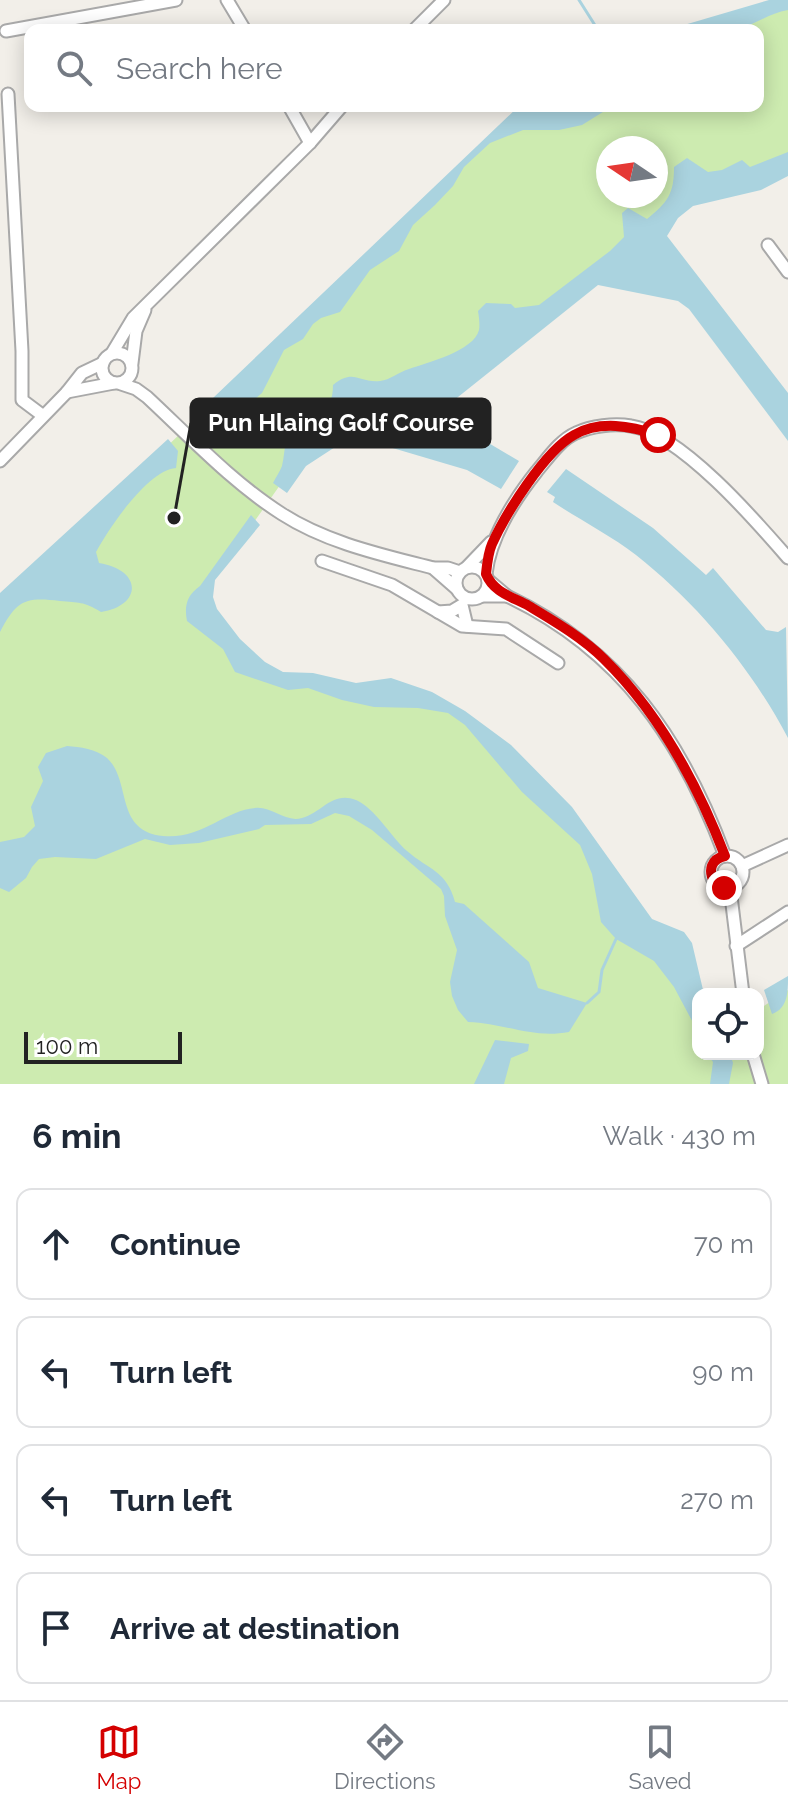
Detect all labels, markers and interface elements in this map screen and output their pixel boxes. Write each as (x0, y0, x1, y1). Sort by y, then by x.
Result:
search box (24, 24, 764, 112)
icon: search (52, 46, 96, 90)
text: Search here (116, 51, 283, 86)
north arrow (596, 136, 668, 208)
callout: Pun Hlaing Golf Course (191, 399, 490, 447)
text: Pun Hlaing Golf Course (208, 408, 474, 437)
route start (640, 417, 676, 453)
route end (706, 870, 742, 906)
map controls (692, 988, 764, 1060)
button: locate (692, 988, 764, 1060)
scale bar (24, 1028, 182, 1064)
text: 100 m (36, 1033, 98, 1059)
text: 6 min (32, 1116, 122, 1156)
text: Walk · 430 m (602, 1121, 756, 1151)
icon: ahead (34, 1222, 78, 1266)
text: Continue (110, 1227, 241, 1262)
text: 70 m (694, 1229, 754, 1259)
icon: left (34, 1350, 78, 1394)
text: Turn left (110, 1355, 232, 1390)
text: 90 m (692, 1357, 754, 1387)
icon: left (34, 1478, 78, 1522)
text: Turn left (110, 1483, 232, 1518)
text: 270 m (680, 1485, 754, 1515)
icon: arrive (34, 1606, 78, 1650)
text: Arrive at destination (110, 1611, 400, 1646)
tab: Map (96, 1720, 141, 1794)
tab: Directions (334, 1720, 436, 1794)
tab: Saved (629, 1720, 692, 1794)

